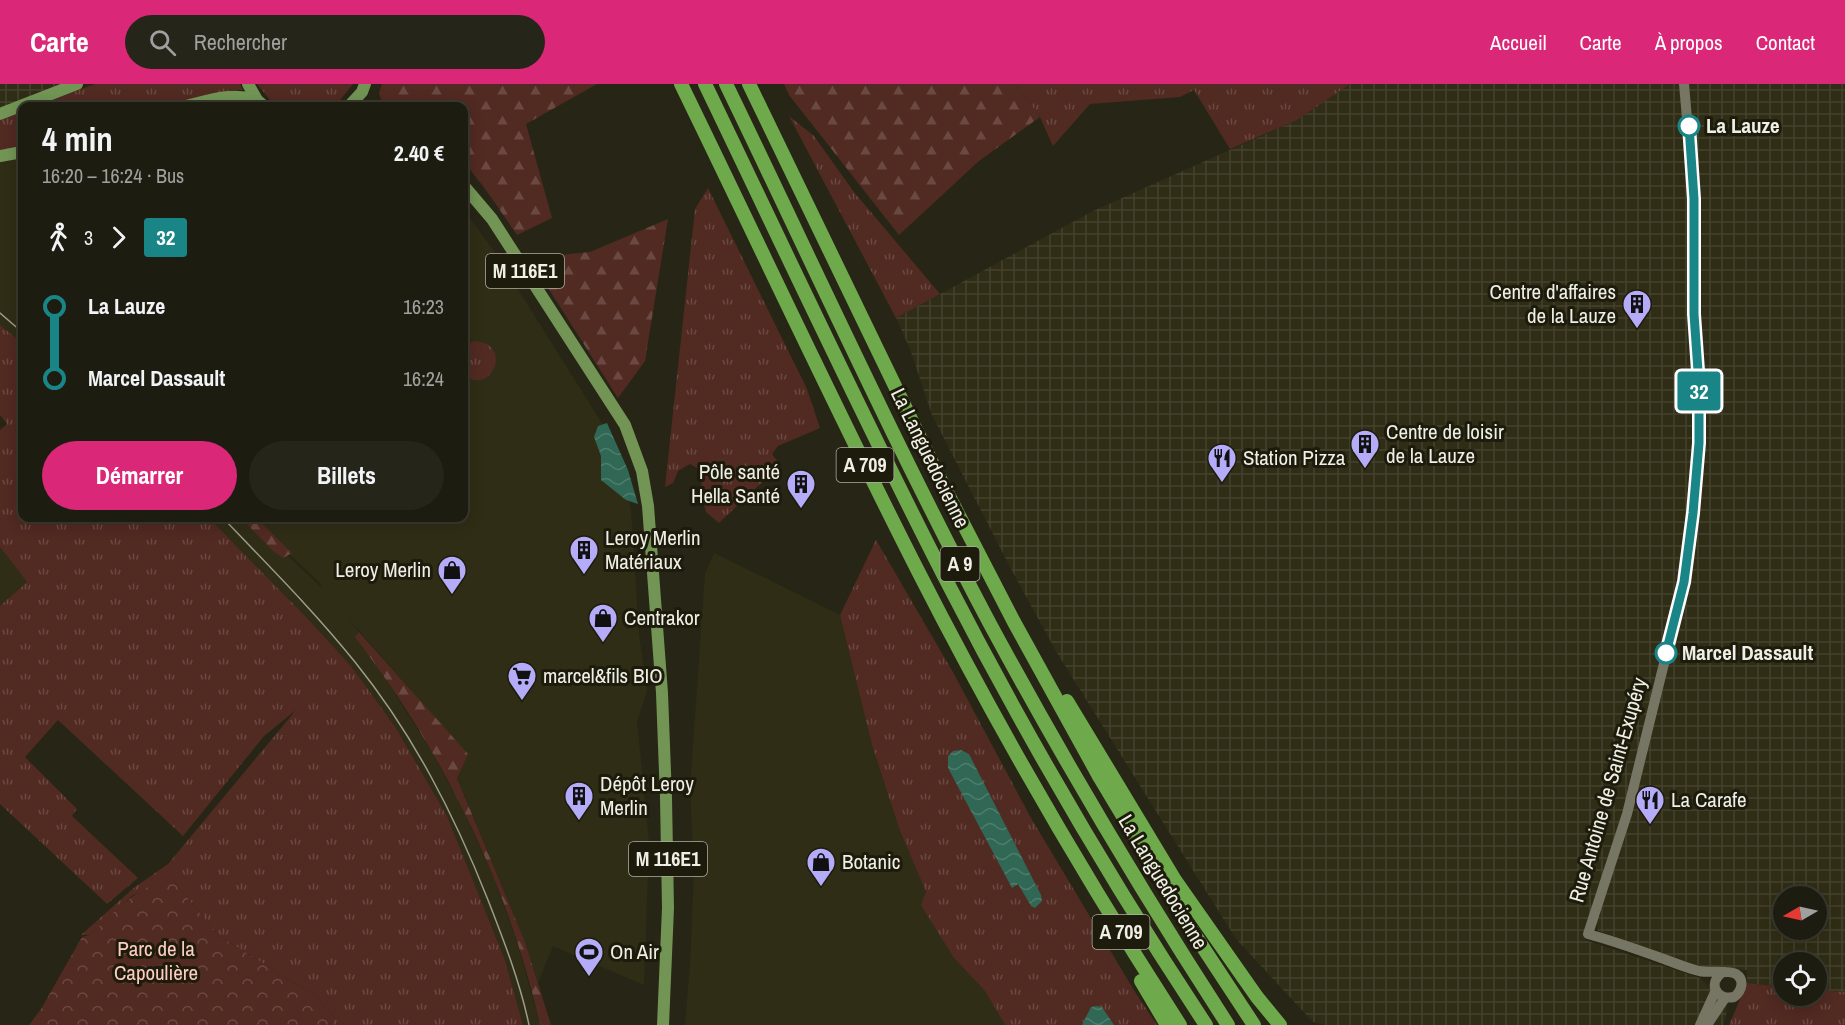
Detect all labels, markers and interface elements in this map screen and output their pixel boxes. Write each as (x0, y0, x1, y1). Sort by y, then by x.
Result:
search box (125, 15, 545, 69)
text: Carte (30, 23, 89, 61)
icon: search (146, 26, 179, 59)
text: Rechercher (194, 27, 287, 57)
text: Accueil (1490, 28, 1547, 57)
text: Carte (1580, 28, 1622, 57)
text: À propos (1655, 28, 1723, 57)
text: Contact (1756, 28, 1815, 57)
place label: La Lauze (1706, 111, 1780, 140)
marker: La Lauze (1678, 115, 1700, 137)
text: 4 min (42, 117, 113, 161)
text: 2.40 € (394, 138, 444, 168)
text: 16:20 – 16:24 · Bus (42, 162, 184, 189)
icon: walk (42, 221, 75, 254)
icon: forward (102, 221, 135, 254)
text: 32 (156, 223, 175, 252)
text: 3 (84, 224, 93, 251)
road number: M 116E1 (486, 254, 564, 288)
place label: Centre d'affaires de la Lauze (1490, 277, 1616, 330)
building icon: Centre d'affaires de la Lauze (1621, 288, 1653, 330)
text: La Lauze (88, 291, 165, 321)
text: 16:23 (403, 293, 444, 320)
text: Marcel Dassault (88, 363, 225, 393)
text: 16:24 (403, 365, 444, 392)
line badge: 32 (1672, 372, 1726, 410)
text: 32 (1689, 377, 1709, 406)
street label: La Languedocienne (884, 383, 977, 533)
place label: Centre de loisir de la Lauze (1386, 417, 1504, 470)
building icon: Centre de loisir de la Lauze (1349, 428, 1381, 470)
button: Démarrer (42, 441, 237, 510)
button: Billets (249, 441, 444, 510)
restaurant icon: Station Pizza (1206, 442, 1238, 484)
place label: Station Pizza (1243, 443, 1346, 472)
road number: A 709 (836, 448, 894, 482)
place label: Pôle santé Hella Santé (691, 457, 780, 510)
building icon: Pôle santé Hella Santé (785, 468, 817, 510)
place label: Leroy Merlin Matériaux (605, 523, 701, 576)
building icon: Leroy Merlin Matériaux (568, 534, 600, 576)
road number: A 9 (940, 547, 980, 581)
shop icon: Leroy Merlin (436, 554, 468, 596)
place label: Leroy Merlin (335, 555, 431, 584)
shop icon: Centrakor (587, 602, 619, 644)
place label: Centrakor (624, 603, 700, 632)
place label: Marcel Dassault (1682, 638, 1813, 667)
marker: Marcel Dassault (1655, 642, 1677, 664)
supermarket icon: marcel&fils BIO (506, 660, 538, 702)
place label: marcel&fils BIO (543, 661, 663, 690)
street label: Rue Antoine de Saint-Exupéry (1562, 674, 1654, 906)
place label: Dépôt Leroy Merlin (600, 769, 694, 822)
building icon: Dépôt Leroy Merlin (563, 780, 595, 822)
restaurant icon: La Carafe (1634, 784, 1666, 826)
place label: La Carafe (1671, 785, 1747, 814)
street label: La Languedocienne (1112, 809, 1215, 954)
road number: M 116E1 (629, 842, 707, 876)
shop icon: Botanic (805, 846, 837, 888)
place label: Botanic (842, 847, 900, 876)
north arrow (1773, 886, 1827, 940)
map controls (1773, 886, 1827, 1006)
road number: A 709 (1092, 915, 1150, 949)
park label: Parc de la Capoulière (114, 934, 198, 987)
sports icon: On Air (573, 936, 605, 978)
place label: On Air (610, 937, 659, 966)
button: locate (1773, 952, 1827, 1006)

